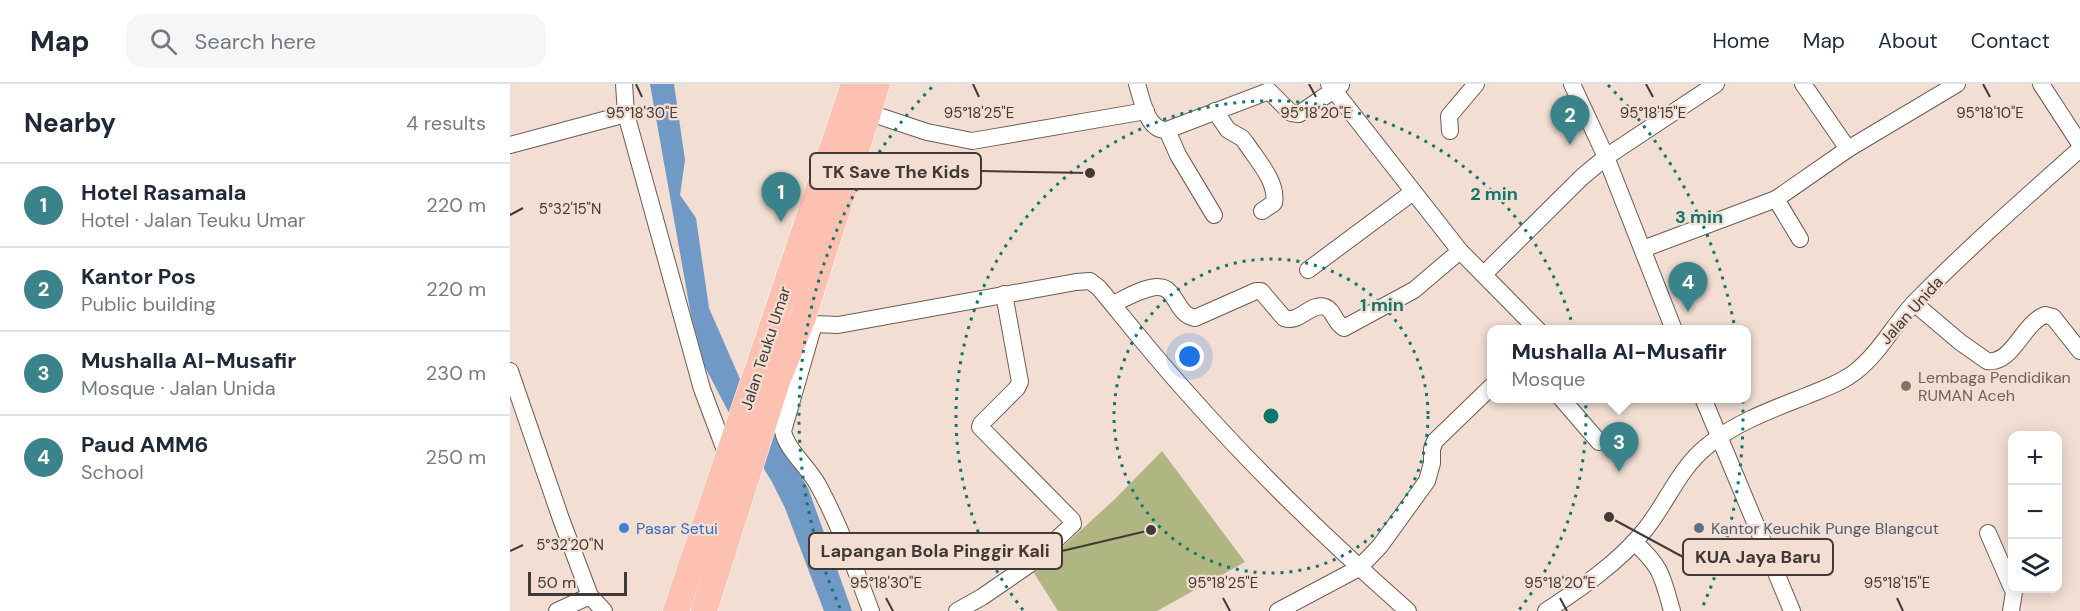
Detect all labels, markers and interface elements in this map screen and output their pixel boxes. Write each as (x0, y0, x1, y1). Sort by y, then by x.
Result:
search box (126, 14, 546, 68)
text: Map (30, 23, 90, 60)
icon: search (147, 25, 180, 58)
text: Search here (195, 27, 316, 56)
text: Home (1712, 27, 1770, 55)
text: Map (1803, 27, 1845, 55)
text: About (1878, 27, 1938, 55)
text: Contact (1971, 27, 2050, 55)
pin: 2 (1550, 95, 1590, 145)
text: 95°18'30"E (606, 103, 678, 123)
text: 95°18'25"E (944, 103, 1014, 123)
text: 95°18'20"E (1280, 103, 1352, 123)
text: 95°18'15"E (1620, 103, 1686, 123)
text: 95°18'10"E (1956, 103, 2024, 123)
text: Nearby (24, 106, 116, 140)
text: 4 results (406, 110, 486, 136)
callout: TK Save The Kids (810, 153, 981, 189)
text: TK Save The Kids (822, 160, 970, 184)
pin: 1 (762, 172, 800, 222)
text: Hotel Rasamala (81, 178, 247, 207)
text: 2 min (1470, 182, 1518, 206)
text: 1 (40, 192, 47, 218)
text: 220 m (426, 192, 486, 218)
text: 5°32'15"N (539, 199, 601, 219)
text: 3 min (1675, 205, 1723, 229)
text: Hotel · Jalan Teuku Umar (81, 207, 305, 233)
text: Kantor Pos (81, 262, 196, 291)
pin: 4 (1668, 262, 1708, 312)
street label: Jalan Unida (1875, 272, 1948, 349)
text: 2 (38, 276, 49, 302)
text: 220 m (426, 276, 486, 302)
street label: Jalan Teuku Umar (736, 283, 795, 413)
text: Public building (81, 291, 216, 317)
text: 1 min (1360, 293, 1404, 317)
popup (1487, 325, 1751, 403)
text: Mushalla Al-Musafir (1511, 337, 1727, 366)
your location (1175, 342, 1204, 371)
text: Mushalla Al-Musafir (81, 346, 296, 375)
text: 3 (37, 360, 50, 386)
text: 230 m (426, 360, 486, 386)
text: Mosque (1511, 366, 1585, 392)
place label: Lembaga Pendidikan RUMAN Aceh (1918, 367, 2071, 406)
text: Mosque · Jalan Unida (81, 375, 276, 401)
marker: Lembaga Pendidikan RUMAN Aceh (1899, 379, 1913, 393)
centre of rings (1261, 406, 1281, 426)
pin: 3 (1600, 422, 1638, 472)
text: Paud AMM6 (81, 430, 208, 459)
map controls (2008, 431, 2062, 593)
button: + (2008, 431, 2062, 485)
text: 4 (37, 444, 50, 470)
text: 250 m (425, 444, 486, 470)
text: School (81, 459, 144, 485)
button: − (2008, 485, 2062, 539)
place label: Pasar Setui (636, 518, 718, 539)
place label: Kantor Keuchik Punge Blangcut (1711, 518, 1939, 539)
marker: Pasar Setui (617, 521, 631, 535)
marker: Kantor Keuchik Punge Blangcut (1692, 521, 1706, 535)
callout: Lapangan Bola Pinggir Kali (809, 533, 1062, 569)
text: 5°32'20"N (536, 535, 604, 555)
text: Lapangan Bola Pinggir Kali (820, 539, 1050, 563)
callout: KUA Jaya Baru (1683, 539, 1833, 575)
button: layers (2008, 539, 2062, 593)
text: KUA Jaya Baru (1695, 545, 1821, 569)
scale bar (528, 569, 627, 596)
text: 50 m (537, 572, 576, 593)
text: 95°18'30"E (850, 573, 922, 593)
text: 95°18'25"E (1188, 573, 1258, 593)
text: 95°18'20"E (1524, 573, 1596, 593)
text: 95°18'15"E (1864, 573, 1930, 593)

